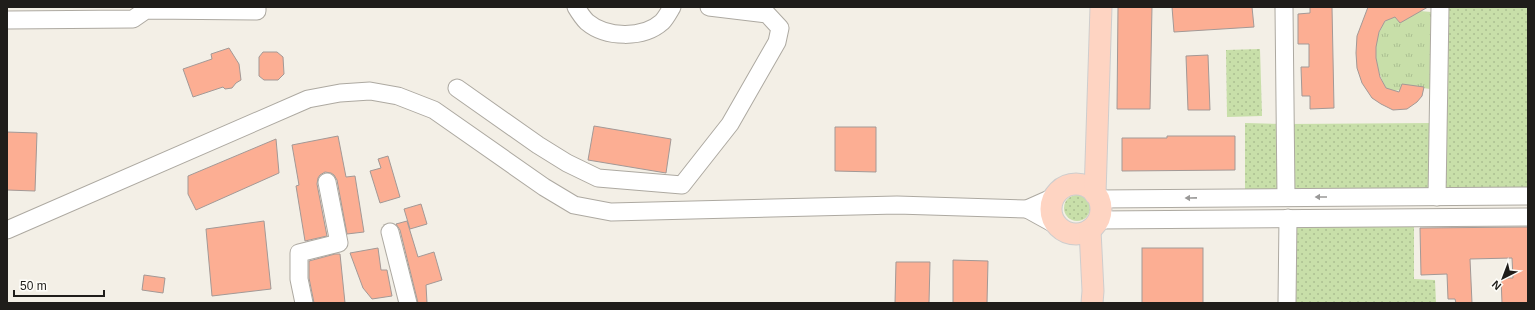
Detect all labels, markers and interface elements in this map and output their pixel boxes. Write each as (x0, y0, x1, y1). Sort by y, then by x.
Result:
one-way arrow (1314, 194, 1327, 200)
one-way arrow (1184, 195, 1197, 201)
north arrow (1483, 258, 1523, 298)
scale bar (14, 272, 104, 298)
text: N (1489, 278, 1503, 293)
text: 50 m (20, 279, 47, 293)

